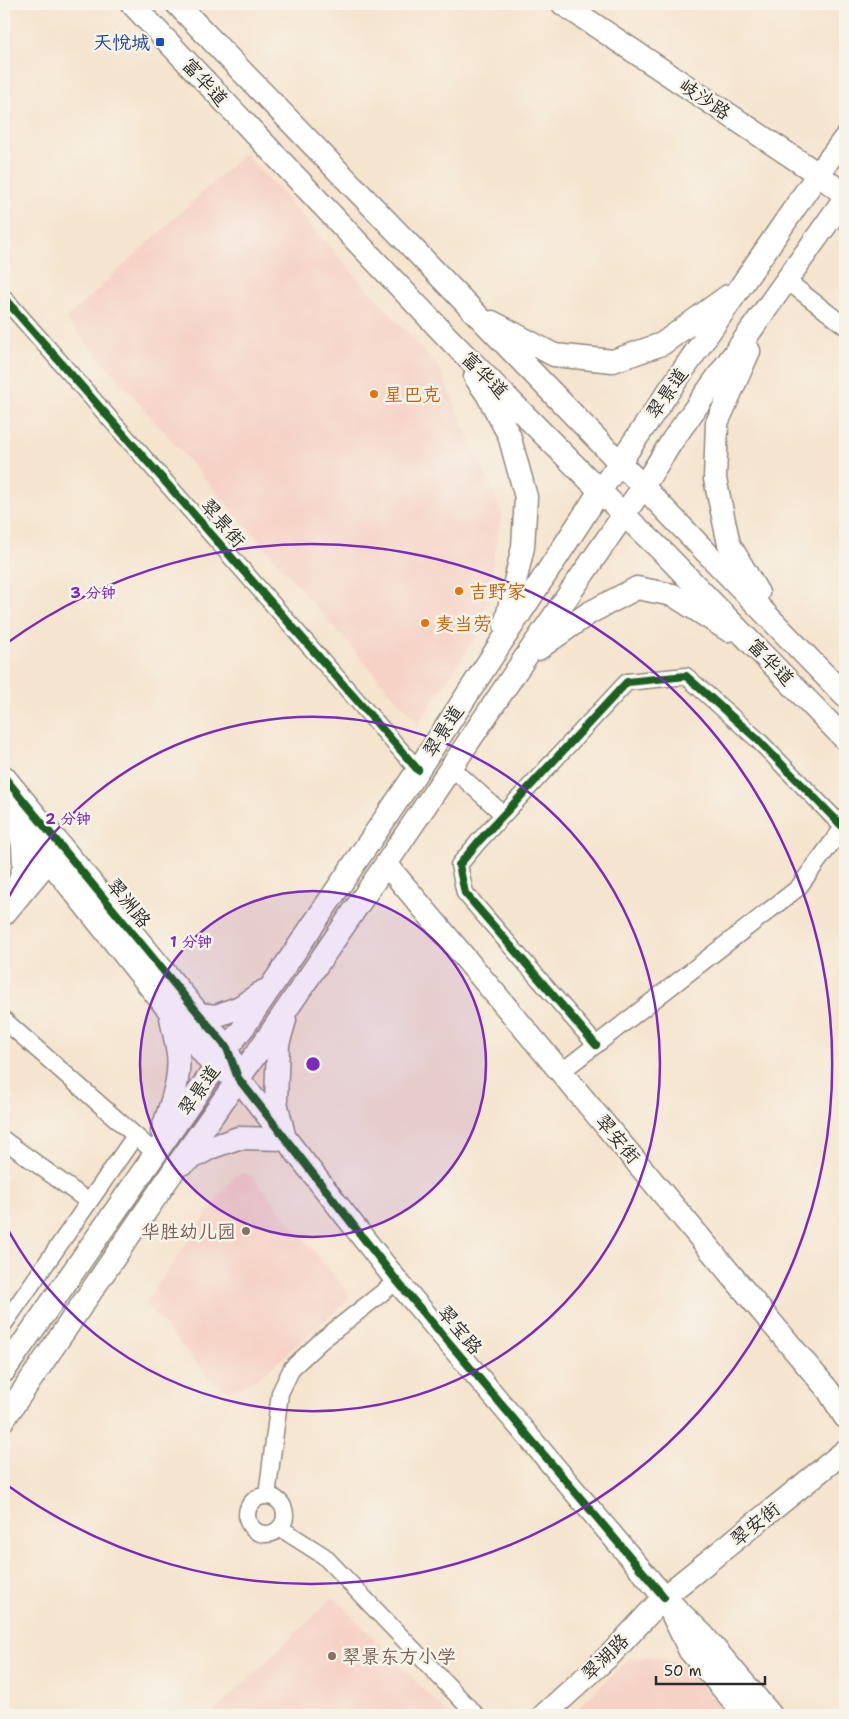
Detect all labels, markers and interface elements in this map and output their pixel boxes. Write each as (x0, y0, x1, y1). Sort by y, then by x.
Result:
place label: 天悦城 (93, 30, 150, 55)
marker: 天悦城 (154, 36, 166, 48)
street label: 富华道 (176, 53, 234, 111)
street label: 岐沙路 (674, 73, 736, 125)
street label: 富华道 (456, 346, 514, 404)
street label: 翠景道 (640, 362, 694, 424)
place label: 星巴克 (384, 382, 441, 407)
marker: 星巴克 (368, 388, 380, 400)
street label: 翠景街 (195, 493, 251, 553)
place label: 吉野家 (469, 579, 526, 604)
text: 3 分钟 (70, 583, 116, 603)
marker: 吉野家 (453, 585, 465, 597)
place label: 麦当劳 (435, 611, 492, 636)
marker: 麦当劳 (419, 617, 431, 629)
street label: 富华道 (742, 633, 800, 691)
street label: 翠景道 (417, 700, 469, 762)
text: 2 分钟 (45, 809, 91, 829)
street label: 翠洲路 (101, 873, 157, 933)
text: 1 分钟 (170, 932, 212, 952)
centre of rings (304, 1055, 322, 1073)
street label: 翠景道 (172, 1059, 226, 1121)
street label: 翠安街 (590, 1109, 646, 1169)
place label: 华胜幼儿园 (141, 1219, 236, 1244)
marker: 华胜幼儿园 (240, 1225, 252, 1237)
street label: 翠宝路 (432, 1300, 488, 1360)
street label: 翠安街 (725, 1496, 785, 1552)
street label: 翠湖路 (576, 1628, 634, 1686)
place label: 翠景东方小学 (342, 1644, 456, 1669)
marker: 翠景东方小学 (326, 1650, 338, 1662)
scale bar (656, 1654, 765, 1686)
text: 50 m (664, 1661, 702, 1681)

